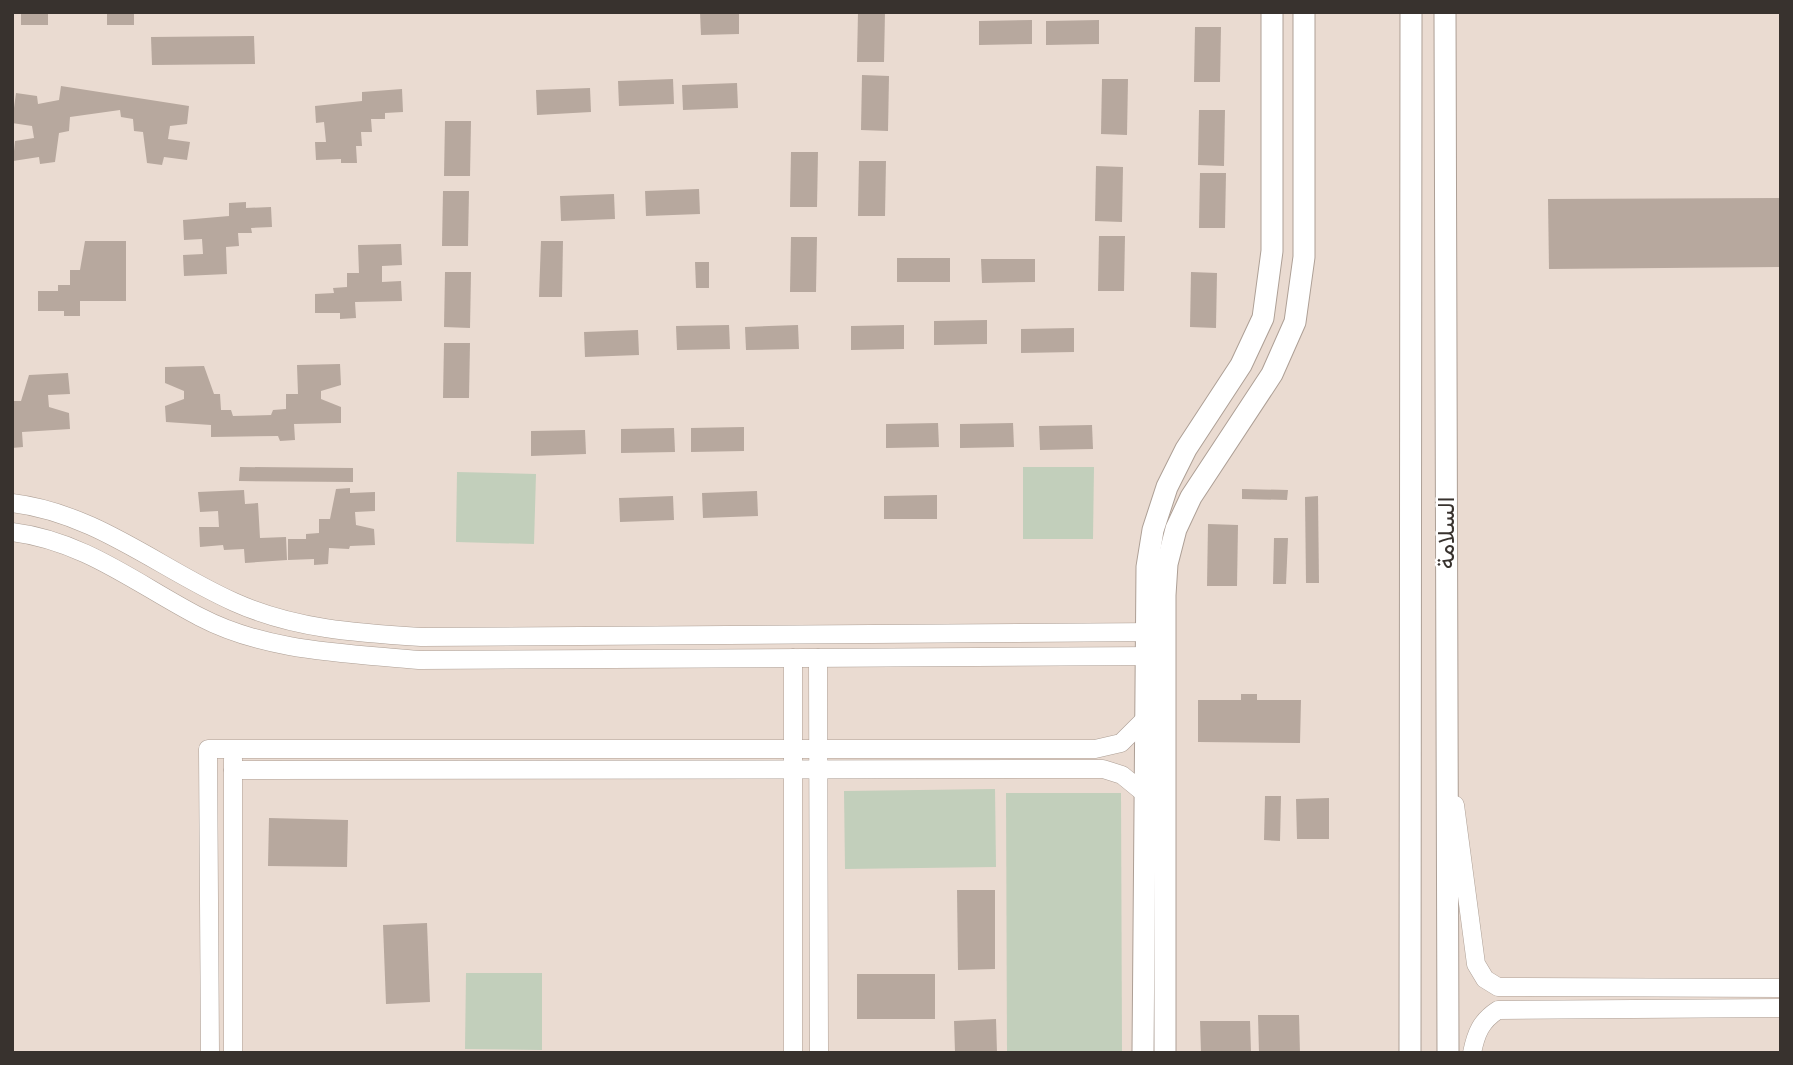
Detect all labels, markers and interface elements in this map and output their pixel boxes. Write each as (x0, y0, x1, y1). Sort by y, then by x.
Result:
street label: السلامة (1428, 497, 1463, 569)

